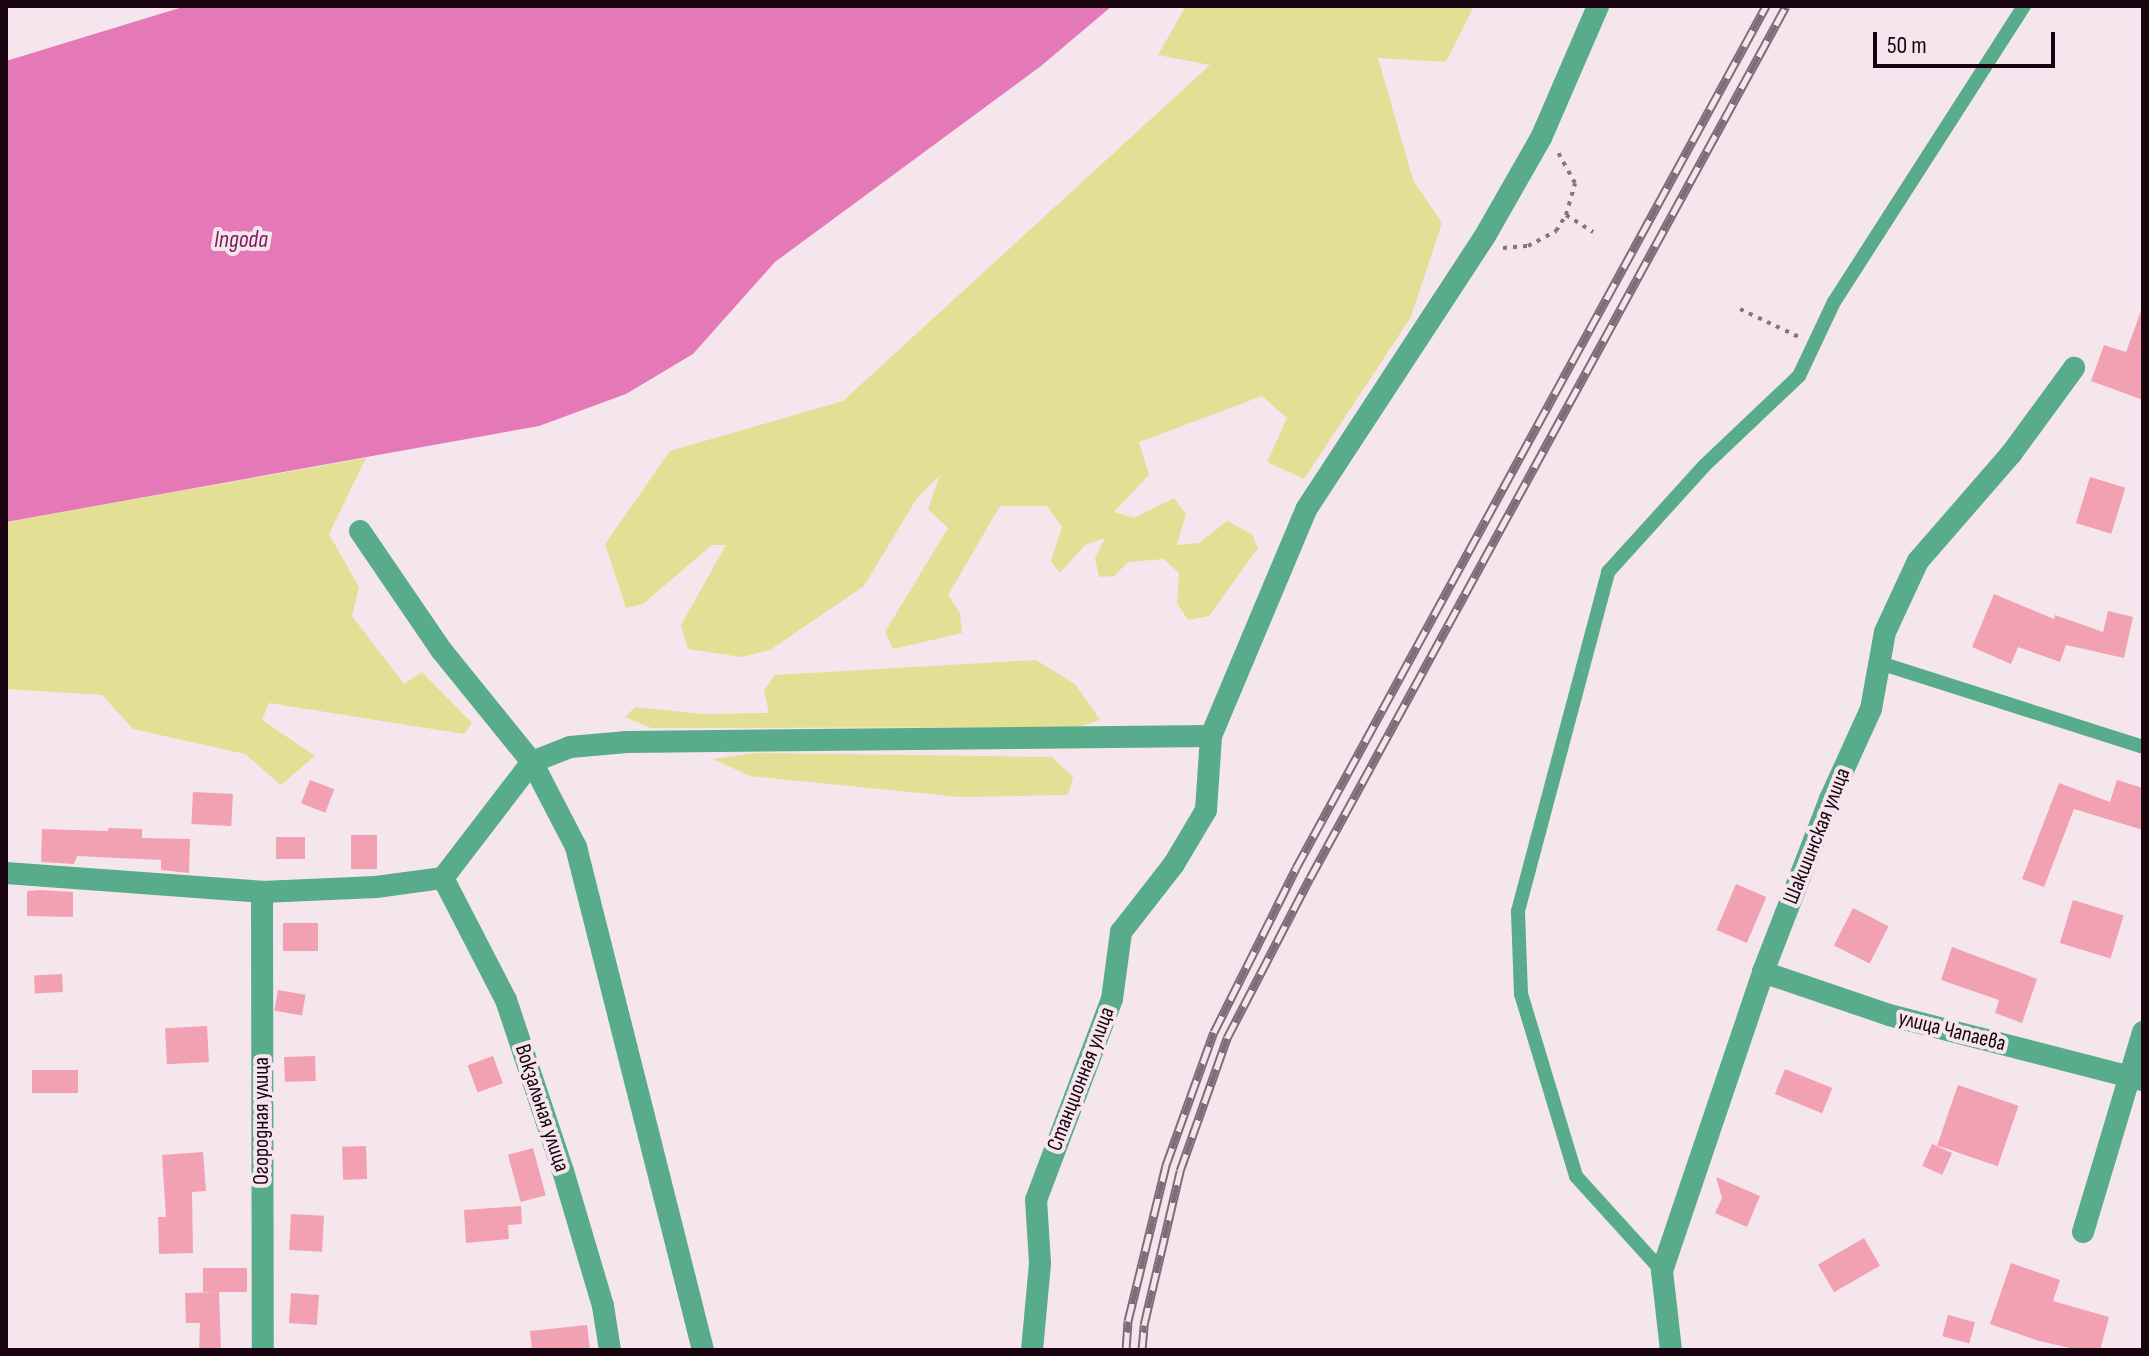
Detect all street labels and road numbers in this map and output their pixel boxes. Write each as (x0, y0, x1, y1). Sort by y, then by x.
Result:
street label: Шакшинская улица (1778, 764, 1856, 908)
street label: Станционная улица (1041, 1003, 1121, 1155)
street label: улица Чапаева (1895, 1005, 2009, 1057)
street label: Вокзальная улица (509, 1041, 575, 1175)
street label: Огородная улица (249, 1057, 275, 1185)

